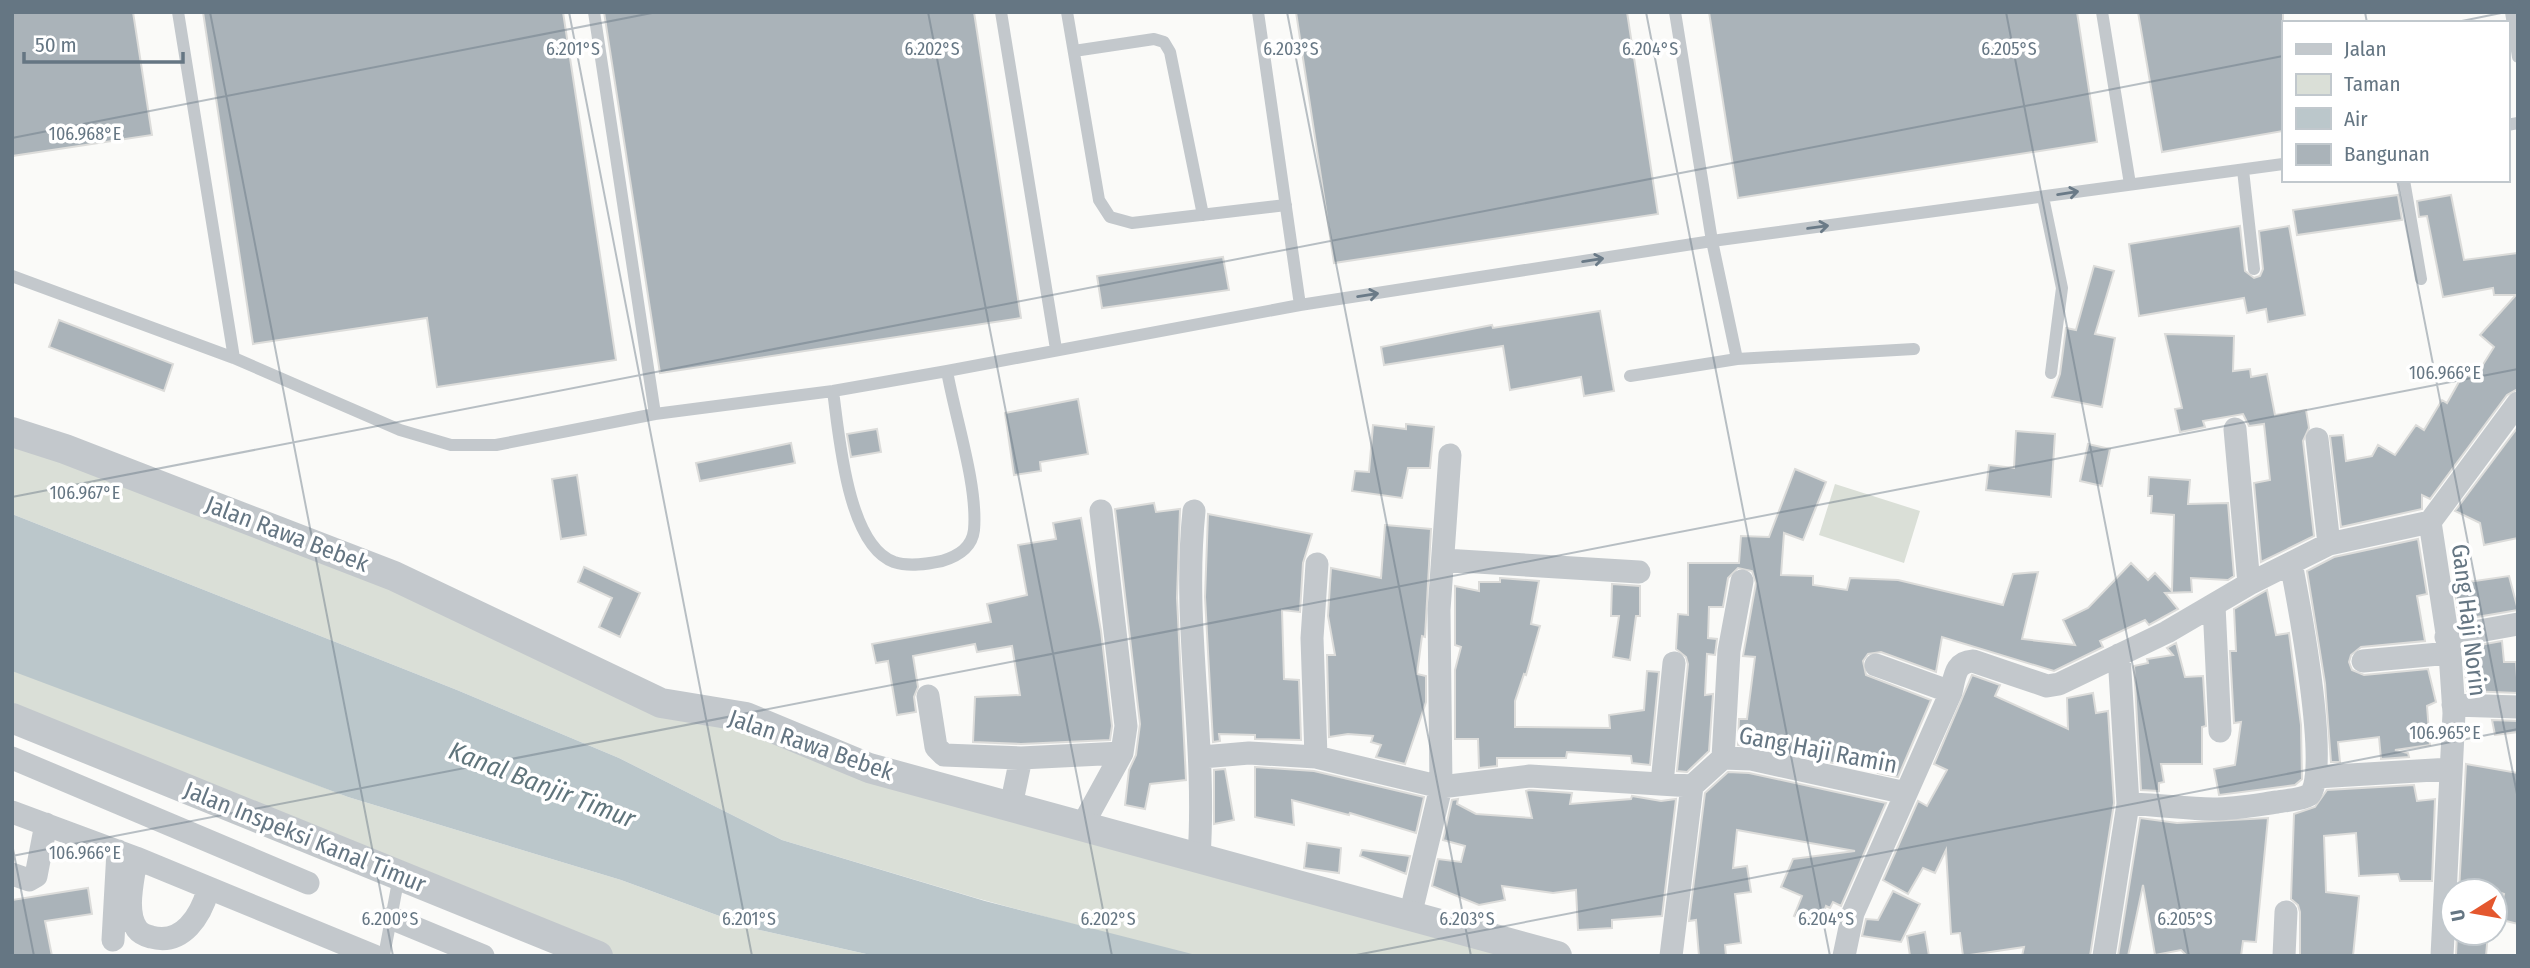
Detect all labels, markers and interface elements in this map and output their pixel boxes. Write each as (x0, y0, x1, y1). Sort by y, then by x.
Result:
scale bar (24, 21, 184, 65)
legend (2282, 21, 2509, 182)
text: 50 m (35, 32, 77, 58)
text: Jalan (2344, 36, 2387, 62)
text: 6.201°S (546, 38, 600, 60)
text: 6.202°S (904, 38, 960, 60)
text: 6.203°S (1263, 38, 1319, 60)
text: 6.204°S (1622, 38, 1678, 60)
text: 6.205°S (1981, 38, 2037, 60)
text: Taman (2344, 71, 2400, 97)
text: Air (2344, 106, 2368, 132)
text: 106.968°E (49, 123, 121, 145)
text: Bangunan (2344, 141, 2430, 167)
one-way arrow (2056, 187, 2078, 200)
one-way arrow (1806, 221, 1829, 234)
one-way arrow (1581, 253, 1604, 266)
one-way arrow (1356, 288, 1379, 301)
text: 106.966°E (2409, 362, 2481, 384)
text: 106.967°E (50, 482, 120, 504)
street label: Jalan Rawa Bebek (201, 490, 373, 578)
street label: Gang Haji Norin (2446, 542, 2492, 698)
street label: Jalan Rawa Bebek (725, 704, 898, 787)
street label: Gang Haji Ramin (1736, 721, 1900, 779)
text: 106.965°E (2409, 722, 2481, 744)
water label: Kanal Banjir Timur (444, 735, 641, 835)
street label: Jalan Inspeksi Kanal Timur (180, 776, 430, 899)
text: 106.966°E (49, 842, 121, 864)
north arrow (2439, 877, 2509, 947)
text: U (2445, 907, 2470, 923)
text: 6.200°S (362, 908, 418, 930)
text: 6.201°S (722, 908, 776, 930)
text: 6.202°S (1080, 908, 1136, 930)
text: 6.203°S (1439, 908, 1495, 930)
text: 6.204°S (1798, 908, 1854, 930)
text: 6.205°S (2157, 908, 2213, 930)

